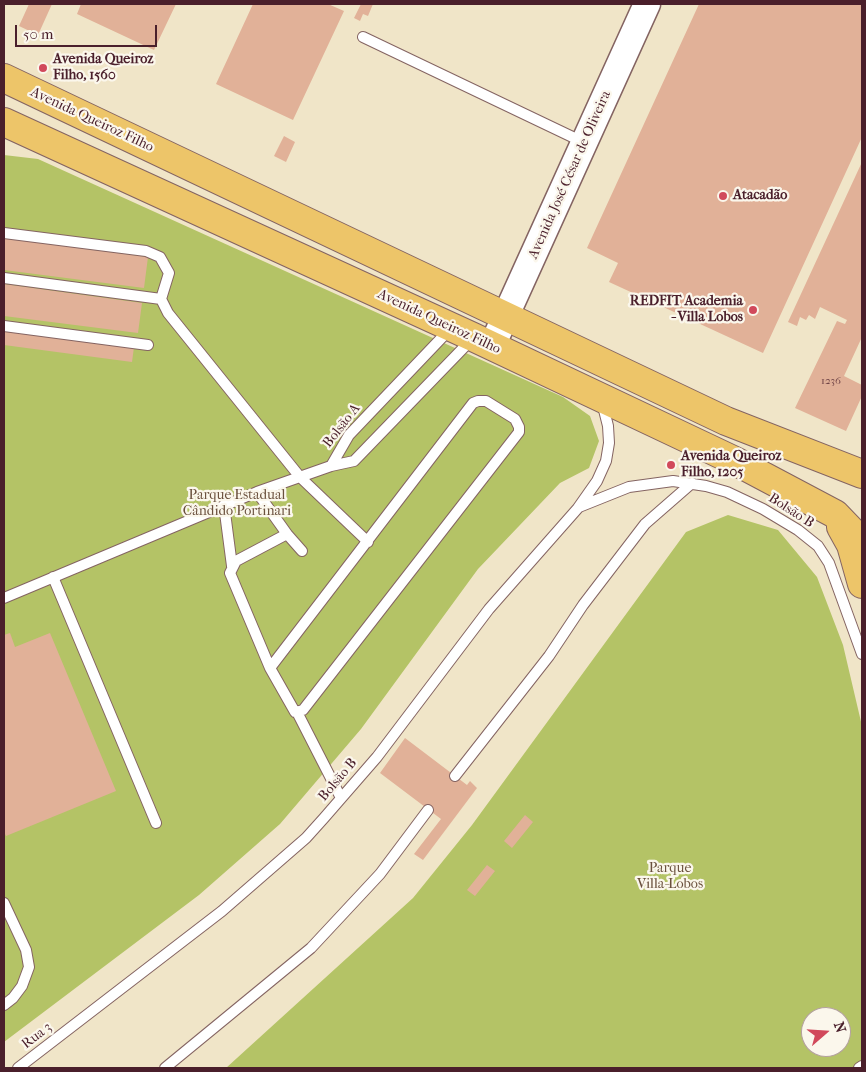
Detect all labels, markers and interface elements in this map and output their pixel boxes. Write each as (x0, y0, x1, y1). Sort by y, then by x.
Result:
scale bar (18, 15, 160, 47)
text: 50 m (23, 25, 53, 43)
place label: Avenida Queiroz Filho, 1560 (53, 52, 154, 84)
marker: Avenida Queiroz Filho, 1560 (37, 62, 49, 74)
street label: Avenida Queiroz Filho (28, 84, 156, 156)
street label: Avenida José César de Oliveira (525, 88, 615, 262)
place label: Atacadão (733, 188, 787, 204)
marker: Atacadão (717, 190, 729, 202)
street label: Avenida Queiroz Filho (375, 286, 503, 358)
place label: REDFIT Academia - Villa Lobos (630, 294, 743, 326)
marker: REDFIT Academia - Villa Lobos (747, 304, 759, 316)
house number: 1236 (821, 374, 841, 388)
street label: Bolsão A (320, 401, 364, 451)
place label: Avenida Queiroz Filho, 1205 (681, 449, 782, 482)
marker: Avenida Queiroz Filho, 1205 (665, 459, 677, 471)
park label: Parque Estadual Cândido Portinari (183, 488, 291, 520)
street label: Bolsão B (765, 490, 817, 532)
street label: Bolsão B (315, 755, 361, 805)
park label: Parque Villa-Lobos (637, 861, 703, 894)
north arrow (801, 1007, 851, 1057)
street label: Rua 3 (19, 1019, 55, 1053)
text: N (830, 1019, 849, 1035)

